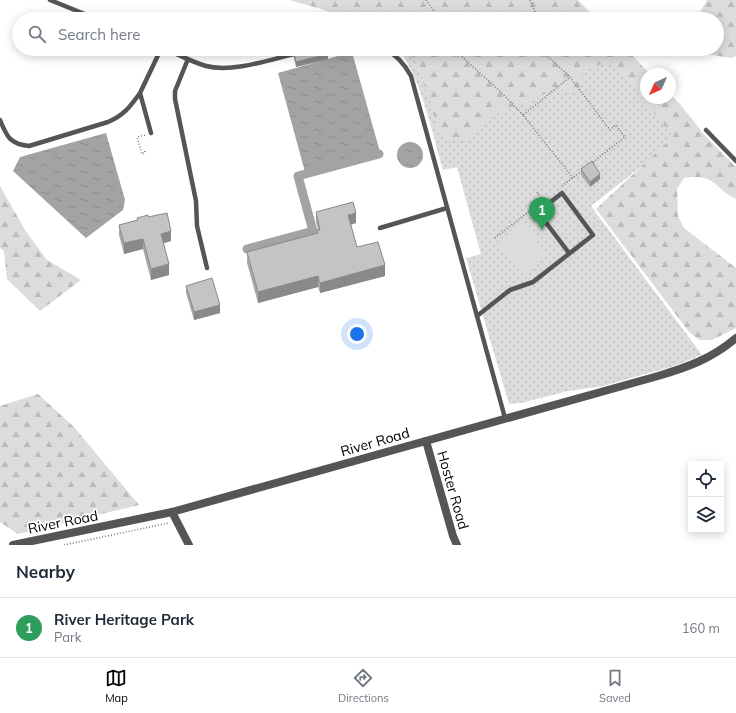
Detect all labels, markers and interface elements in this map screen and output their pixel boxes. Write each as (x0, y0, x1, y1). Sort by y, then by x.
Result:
search box (12, 12, 724, 56)
icon: search (26, 23, 48, 45)
text: Search here (58, 25, 140, 44)
north arrow (640, 68, 676, 104)
pin: 1 (529, 197, 555, 230)
your location (347, 324, 367, 344)
street label: River Road (338, 424, 412, 460)
street label: Hoster Road (433, 449, 473, 531)
map controls (688, 461, 724, 533)
button: locate (688, 461, 724, 497)
button: layers (688, 497, 724, 533)
street label: River Road (26, 506, 100, 538)
text: Nearby (16, 561, 75, 582)
text: River Heritage Park (54, 610, 194, 629)
text: 1 (25, 620, 33, 636)
text: 160 m (682, 620, 720, 636)
text: Park (54, 629, 81, 645)
tab: Map (105, 667, 128, 705)
tab: Directions (338, 667, 389, 705)
tab: Saved (599, 667, 631, 705)

